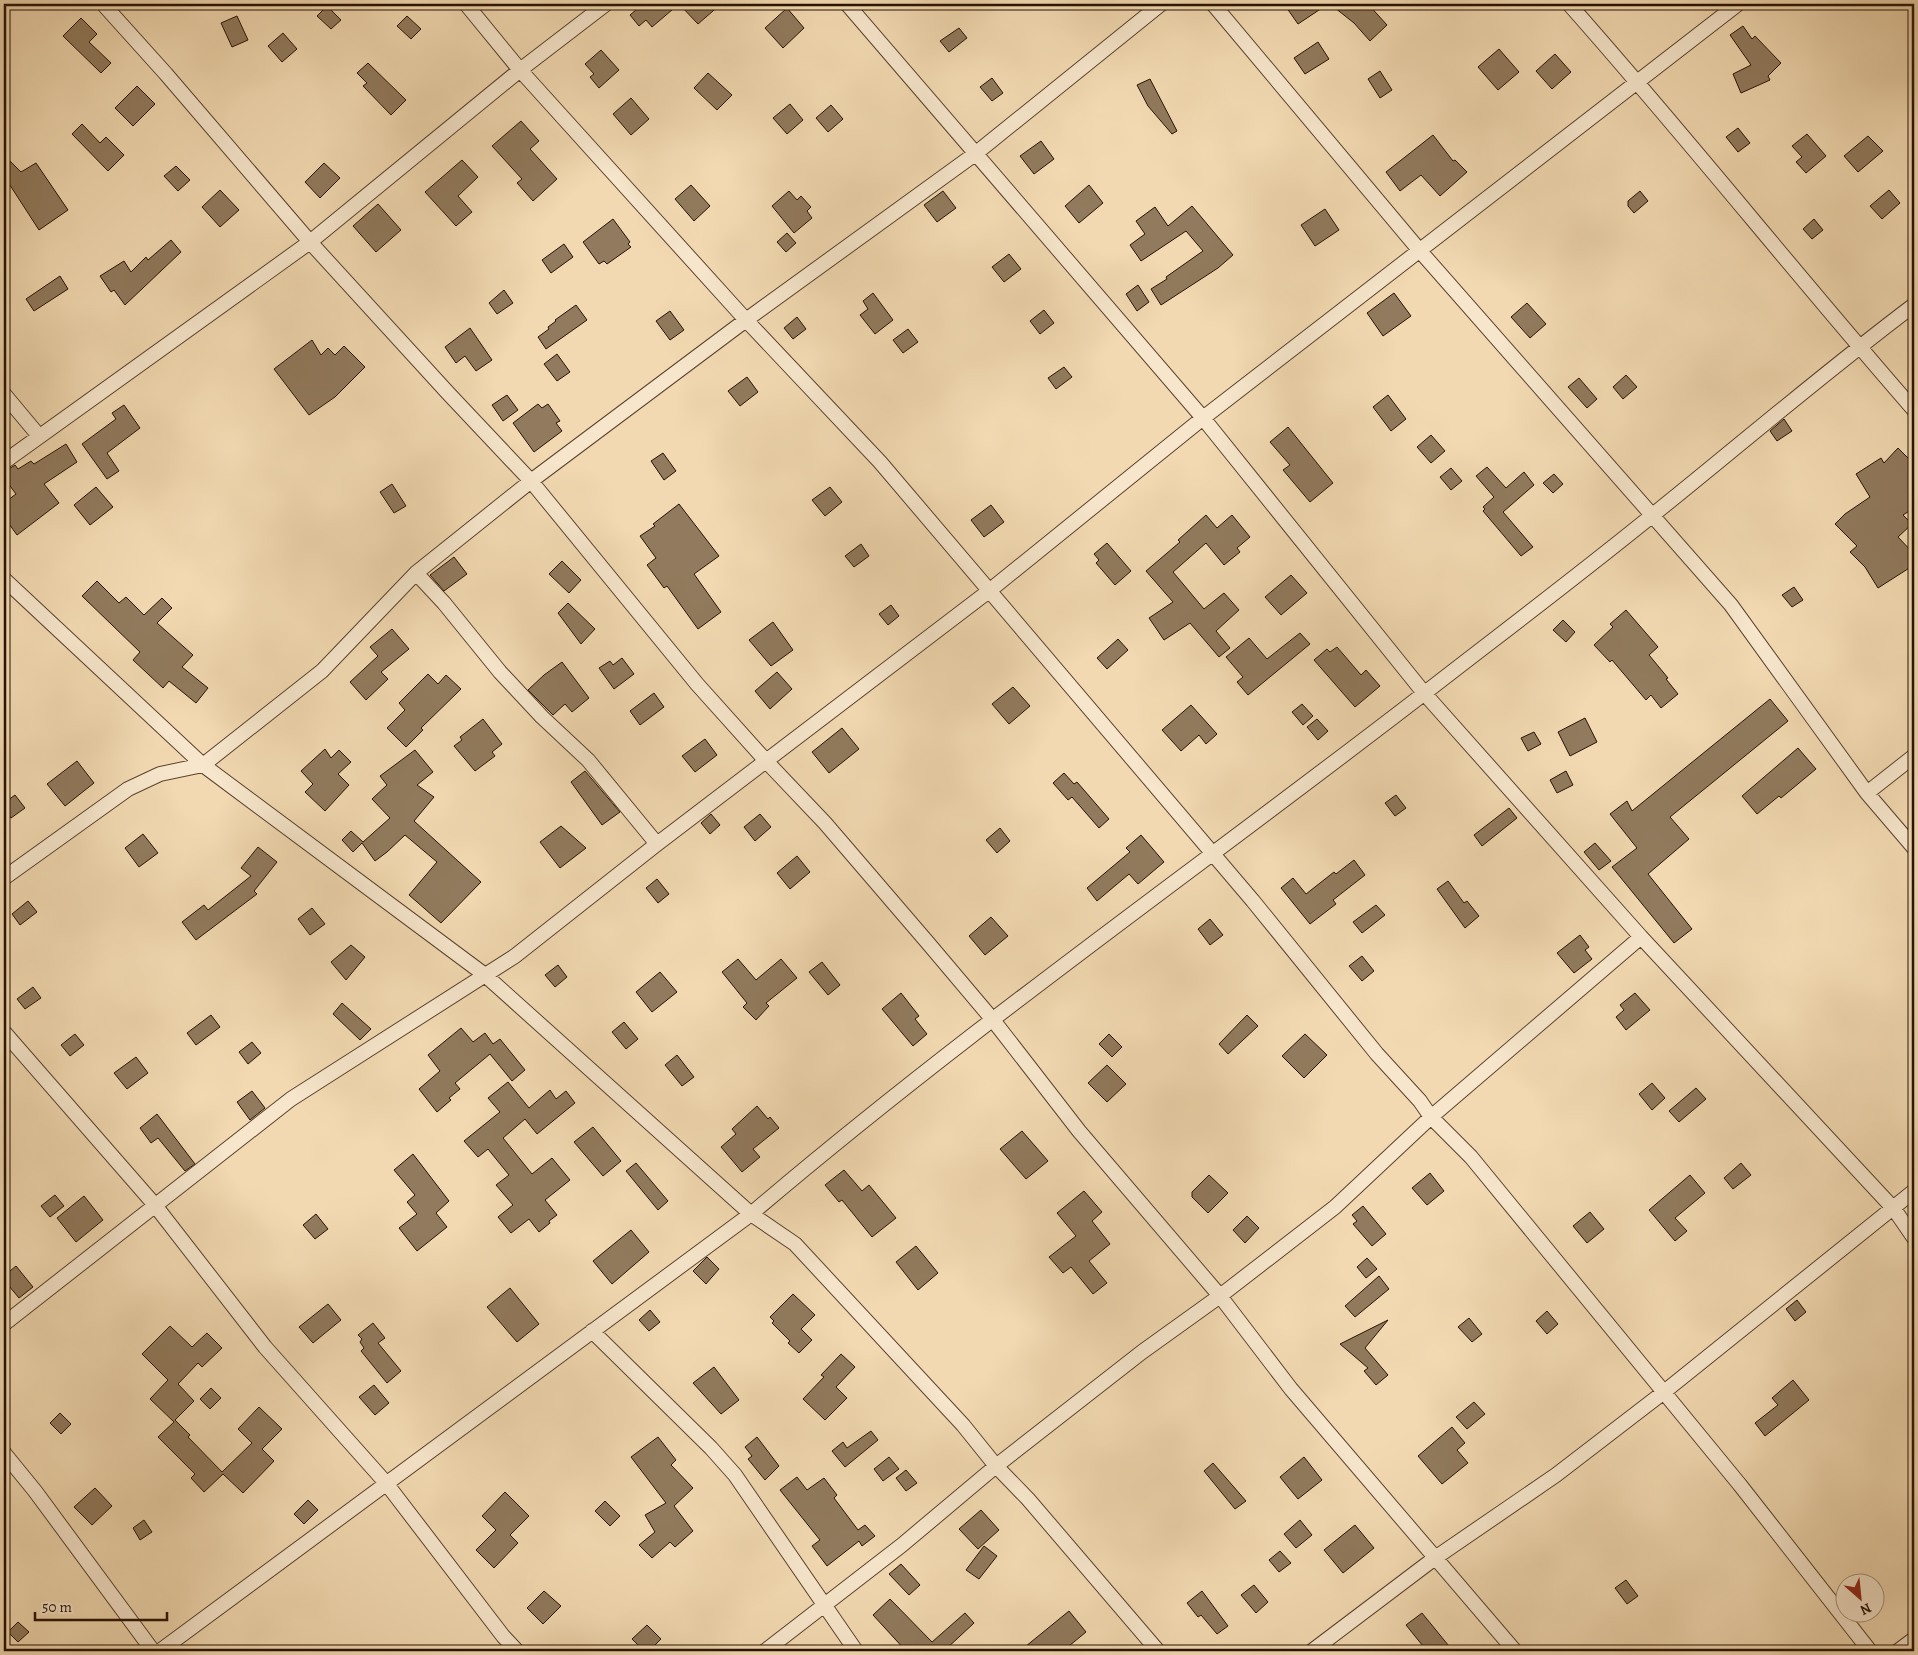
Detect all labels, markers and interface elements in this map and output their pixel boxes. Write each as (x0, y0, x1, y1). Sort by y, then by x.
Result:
north arrow (1836, 1572, 1886, 1622)
scale bar (35, 1590, 168, 1622)
text: 50 m (42, 1597, 72, 1617)
text: N (1857, 1598, 1875, 1620)

